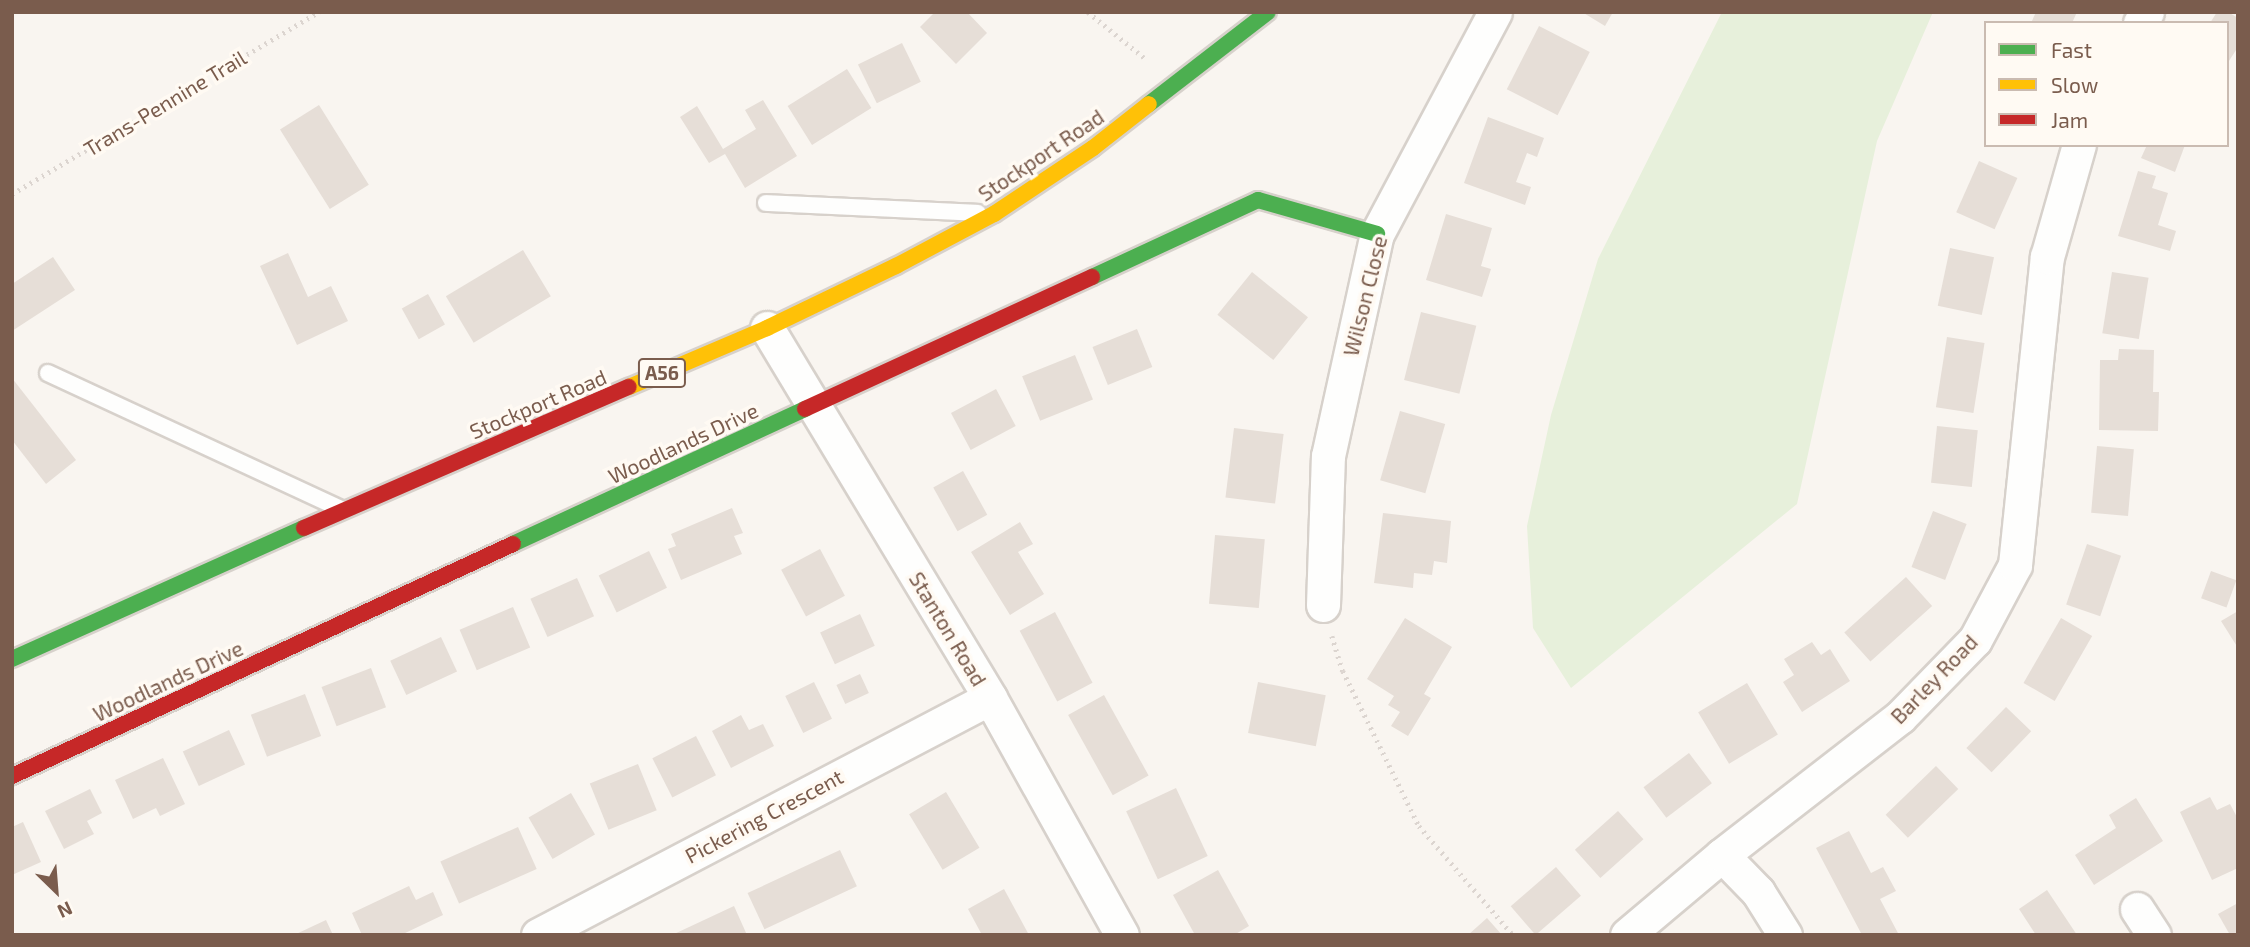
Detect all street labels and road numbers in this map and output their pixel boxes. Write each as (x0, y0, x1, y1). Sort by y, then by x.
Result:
street label: Trans-Pennine Trail (79, 44, 251, 162)
street label: Stockport Road (973, 104, 1109, 206)
street label: Wilson Close (1338, 233, 1392, 359)
road number: A56 (638, 358, 686, 388)
street label: Stockport Road (466, 364, 610, 444)
street label: Woodlands Drive (604, 397, 762, 489)
street label: Stanton Road (904, 567, 992, 691)
street label: Barley Road (1885, 629, 1983, 729)
street label: Woodlands Drive (89, 635, 247, 727)
street label: Pickering Crescent (681, 764, 847, 868)

